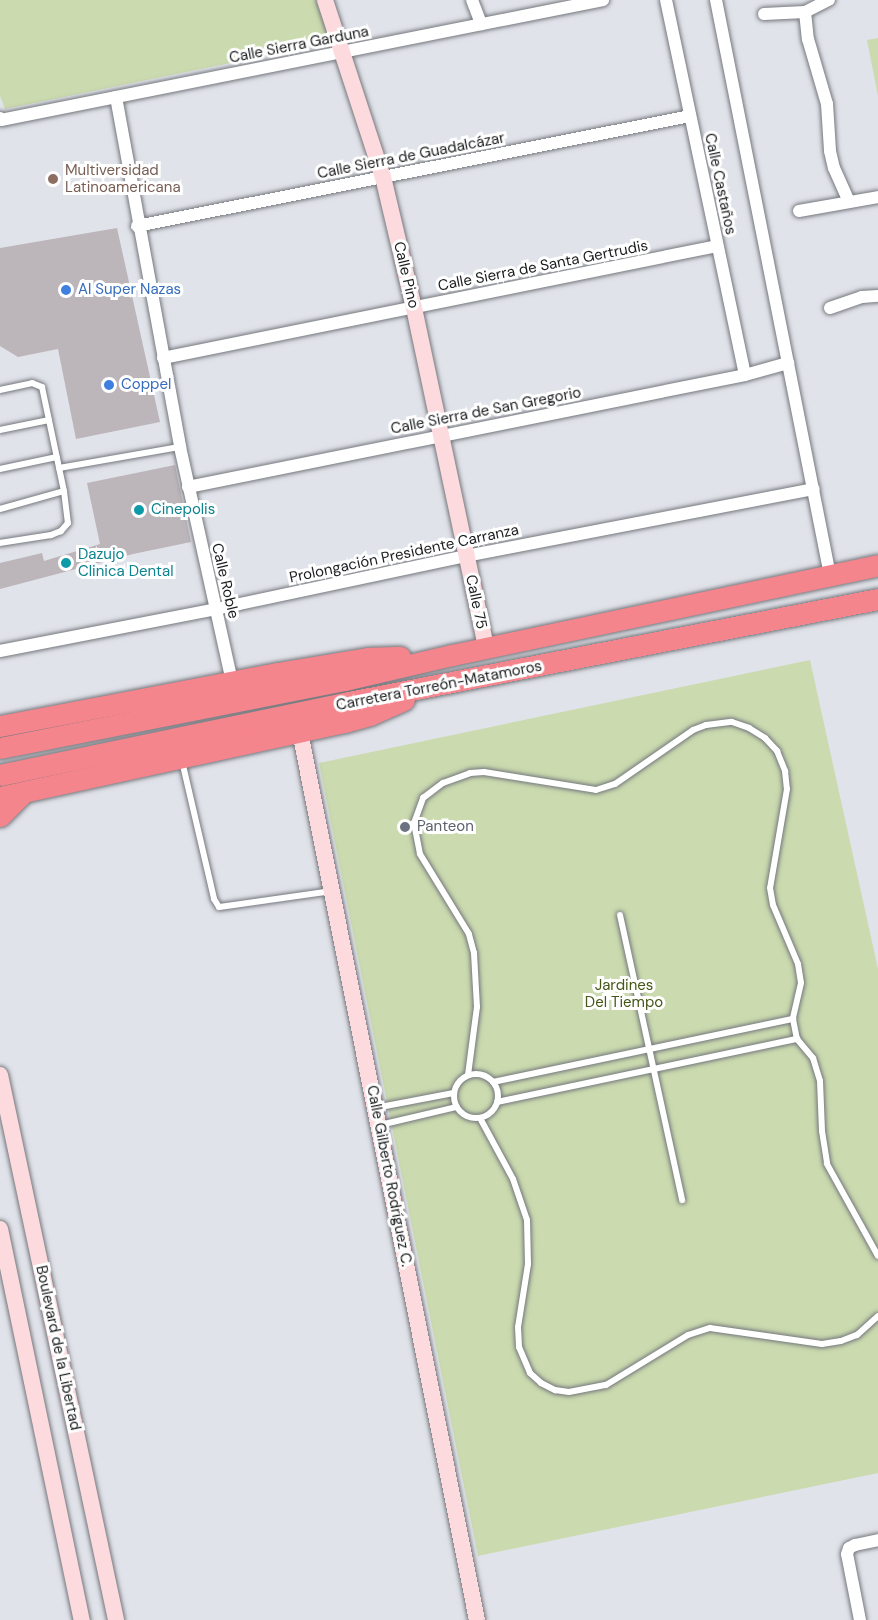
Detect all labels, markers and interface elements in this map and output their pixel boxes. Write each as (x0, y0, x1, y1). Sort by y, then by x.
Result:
street label: Calle Sierra Garduna (228, 23, 370, 67)
street label: Calle Sierra de Guadalcázar (316, 129, 506, 183)
street label: Calle Castaños (700, 132, 740, 236)
place label: Multiversidad Latinoamericana (65, 161, 181, 196)
marker: Multiversidad Latinoamericana (46, 172, 60, 186)
street label: Calle Sierra de Santa Gertrudis (436, 237, 650, 295)
street label: Calle Pino (390, 240, 422, 310)
place label: Al Super Nazas (78, 281, 181, 299)
marker: Al Super Nazas (59, 283, 73, 297)
place label: Coppel (121, 376, 171, 394)
marker: Coppel (102, 378, 116, 392)
street label: Calle Sierra de San Gregorio (389, 384, 583, 438)
place label: Cinepolis (151, 501, 215, 519)
marker: Cinepolis (132, 503, 146, 517)
street label: Prolongación Presidente Carranza (288, 521, 520, 587)
street label: Calle Roble (208, 542, 242, 620)
place label: Dazujo Clinica Dental (78, 545, 173, 580)
marker: Dazujo Clinica Dental (59, 556, 73, 570)
street label: Calle 75 (461, 573, 491, 631)
street label: Carretera Torreón-Matamoros (335, 657, 543, 715)
place label: Panteon (417, 818, 474, 836)
marker: Panteon (398, 820, 412, 834)
park label: Jardines Del Tiempo (585, 976, 663, 1011)
street label: Calle Gilberto Rodríguez C. (363, 1084, 415, 1268)
street label: Boulevard de la Libertad (32, 1264, 84, 1432)

